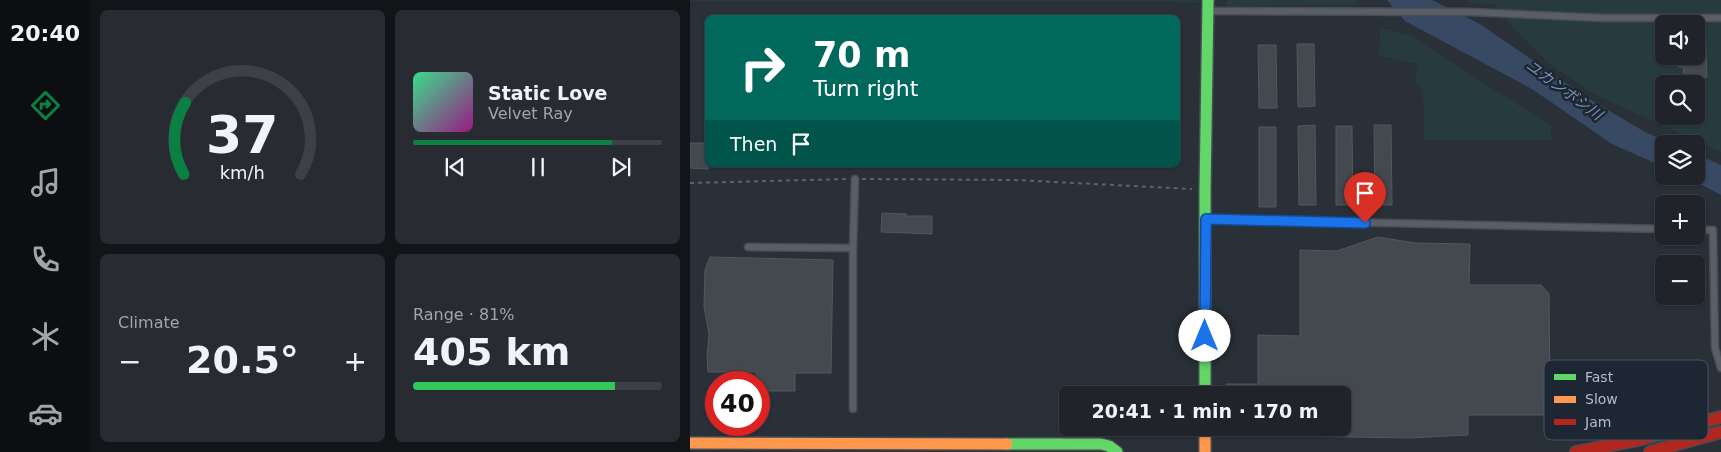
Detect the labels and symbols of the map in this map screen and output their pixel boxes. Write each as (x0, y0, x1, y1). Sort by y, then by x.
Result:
water label: ユカンボシ川 (1522, 56, 1607, 125)
pin (1344, 172, 1386, 223)
position arrow (1178, 309, 1230, 361)
legend (1544, 360, 1708, 440)
text: Fast (1585, 369, 1614, 385)
speed limit sign: 40 (705, 371, 770, 436)
text: Slow (1585, 391, 1618, 407)
text: Jam (1584, 414, 1611, 430)

